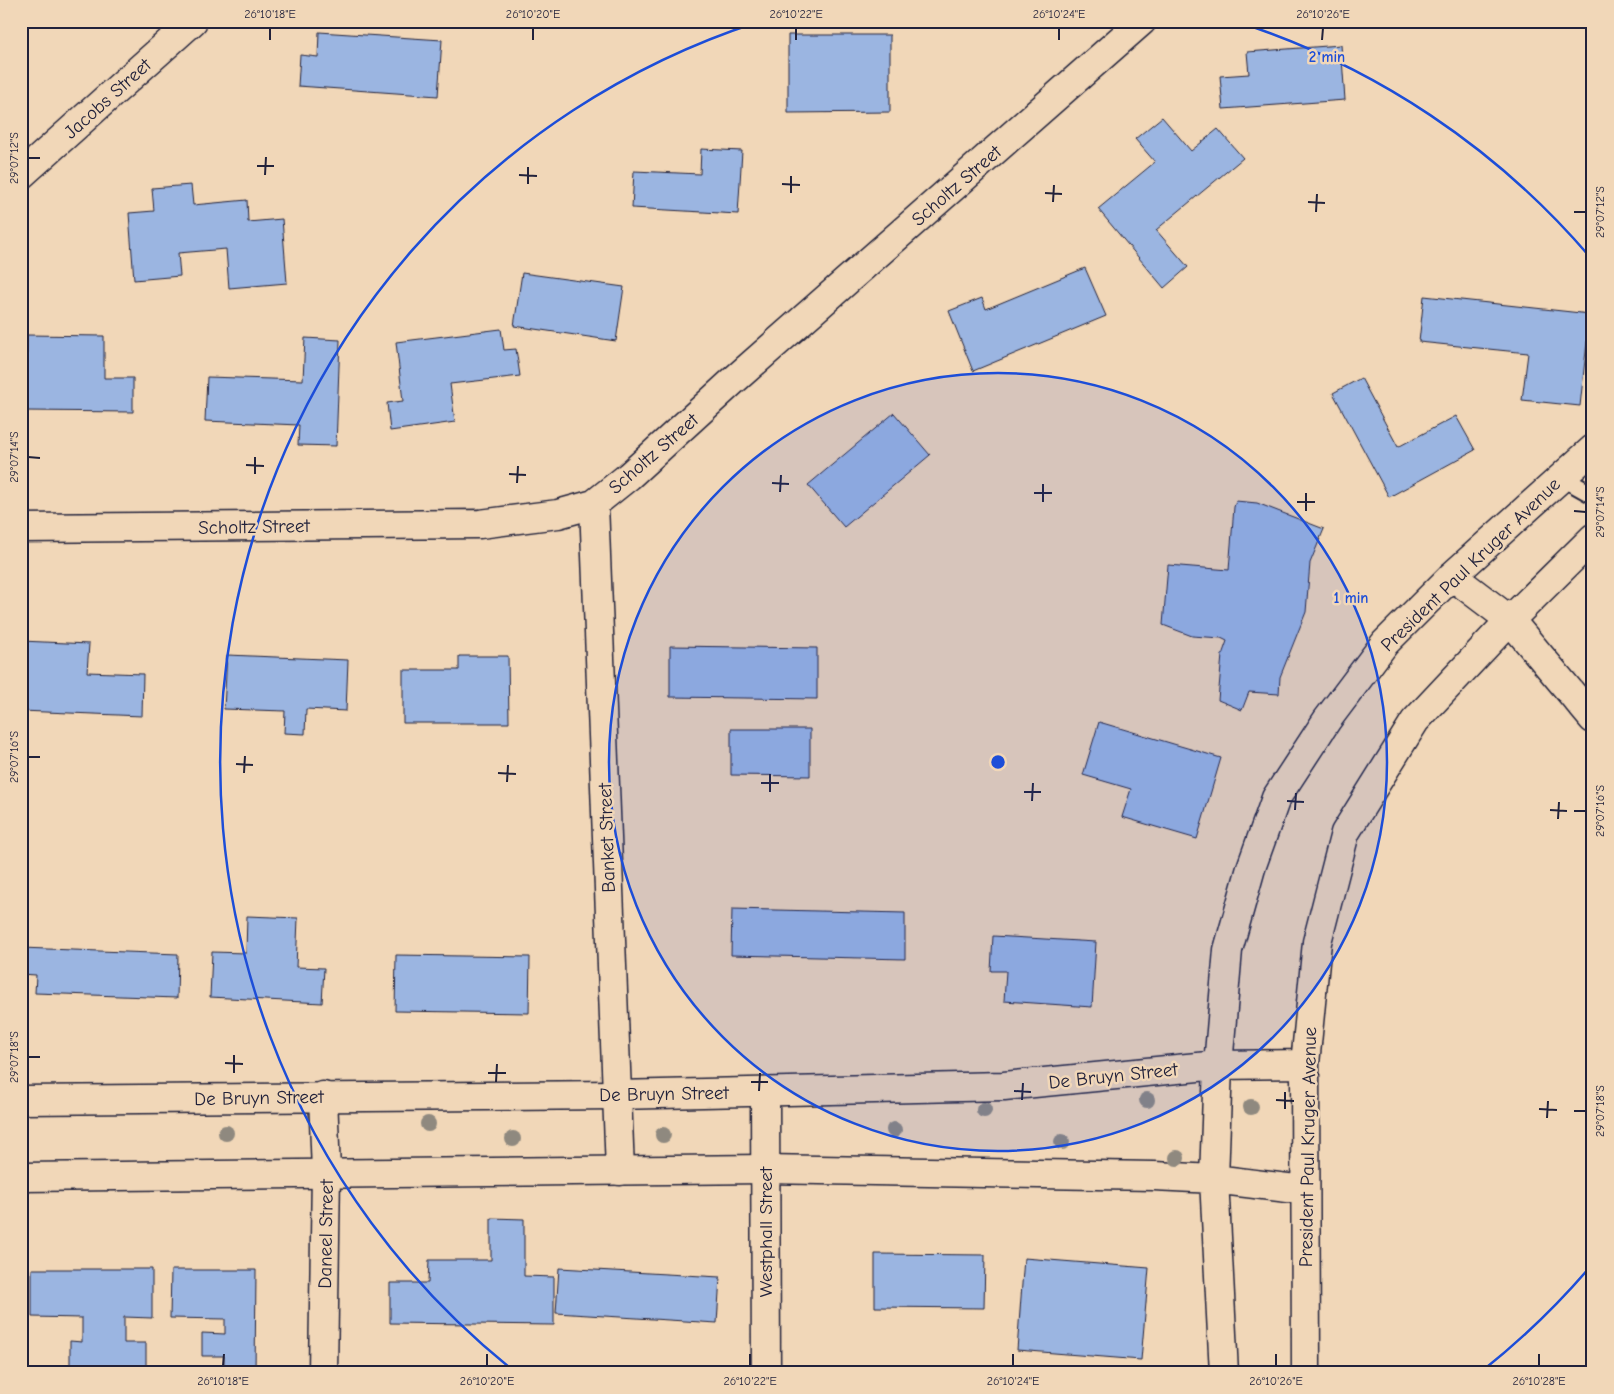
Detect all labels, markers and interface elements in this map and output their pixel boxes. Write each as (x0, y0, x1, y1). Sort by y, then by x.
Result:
text: 26°10'18"E (244, 7, 296, 21)
text: 26°10'20"E (506, 7, 560, 21)
text: 26°10'22"E (769, 7, 823, 21)
text: 26°10'24"E (1033, 7, 1085, 21)
text: 26°10'26"E (1296, 7, 1350, 21)
text: 2 min (1309, 48, 1345, 66)
street label: Jacobs Street (60, 54, 156, 144)
text: 29°07'12"S (7, 132, 21, 184)
street label: Scholtz Street (907, 140, 1006, 231)
text: 29°07'12"S (1593, 186, 1607, 238)
street label: Scholtz Street (604, 408, 703, 499)
text: 29°07'14"S (7, 431, 21, 483)
street label: President Paul Kruger Avenue (1377, 473, 1565, 656)
text: 29°07'14"S (1593, 486, 1607, 538)
street label: Scholtz Street (198, 515, 311, 539)
text: 1 min (1334, 589, 1368, 607)
text: 29°07'16"S (7, 731, 21, 783)
centre of rings (989, 753, 1007, 771)
street label: Banket Street (594, 782, 620, 893)
text: 29°07'16"S (1593, 785, 1607, 837)
street label: President Paul Kruger Avenue (1295, 1027, 1321, 1267)
text: 29°07'18"S (7, 1031, 21, 1083)
street label: De Bruyn Street (1047, 1058, 1179, 1094)
street label: De Bruyn Street (599, 1082, 730, 1106)
text: 29°07'18"S (1593, 1085, 1607, 1137)
street label: De Bruyn Street (194, 1086, 325, 1110)
street label: Westphall Street (755, 1166, 777, 1297)
street label: Daneel Street (314, 1179, 338, 1289)
text: 26°10'18"E (197, 1374, 249, 1388)
text: 26°10'20"E (460, 1374, 514, 1388)
text: 26°10'22"E (723, 1374, 777, 1388)
text: 26°10'24"E (987, 1374, 1039, 1388)
text: 26°10'26"E (1249, 1374, 1303, 1388)
text: 26°10'28"E (1512, 1374, 1566, 1388)

